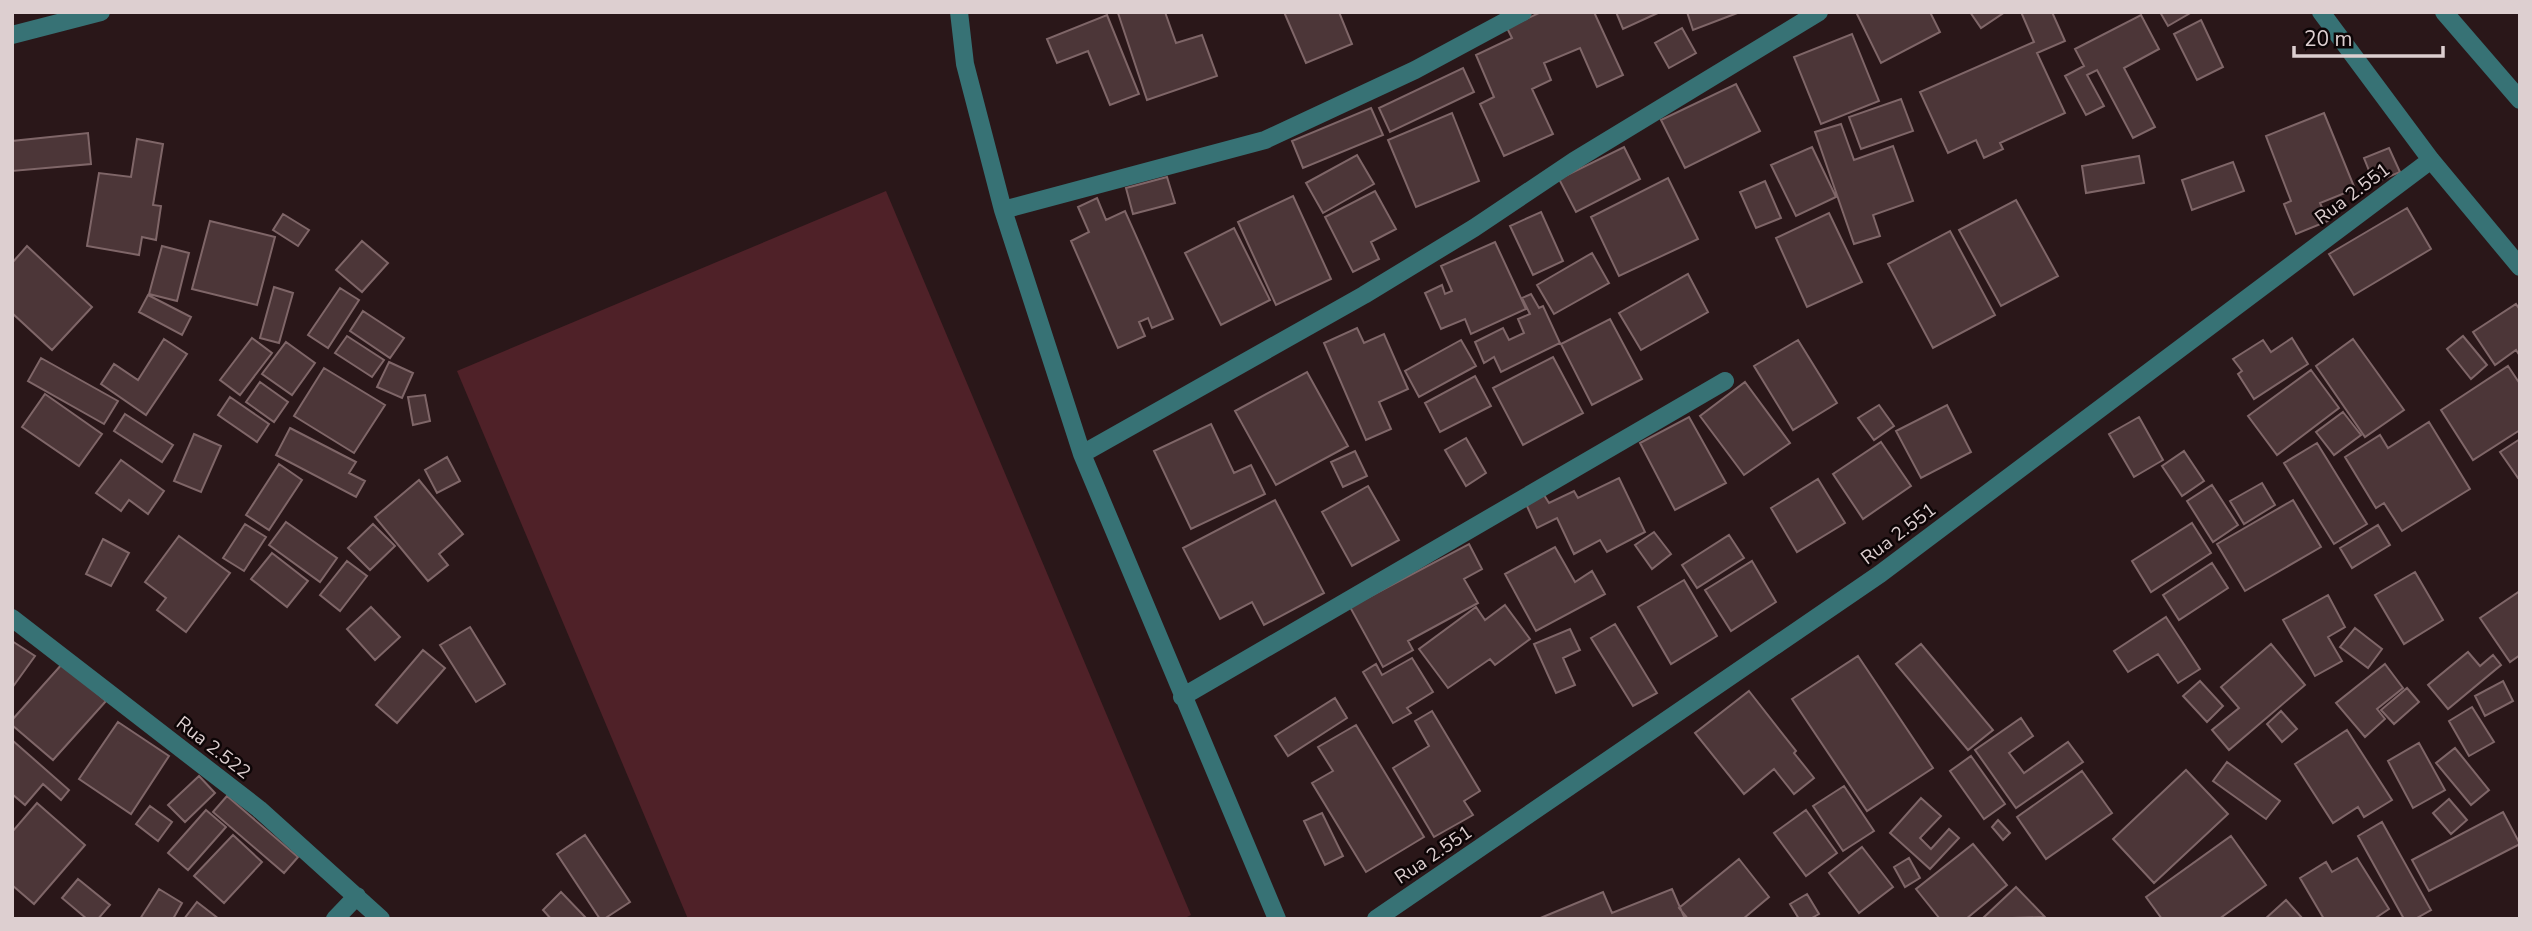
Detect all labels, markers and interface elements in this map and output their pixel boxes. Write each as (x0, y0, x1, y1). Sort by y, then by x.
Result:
scale bar (2294, 14, 2443, 58)
text: 20 m (2304, 25, 2353, 53)
street label: Rua 2.551 (2310, 157, 2396, 231)
street label: Rua 2.551 (1856, 497, 1942, 571)
street label: Rua 2.522 (171, 710, 256, 785)
street label: Rua 2.551 (1390, 819, 1477, 890)

